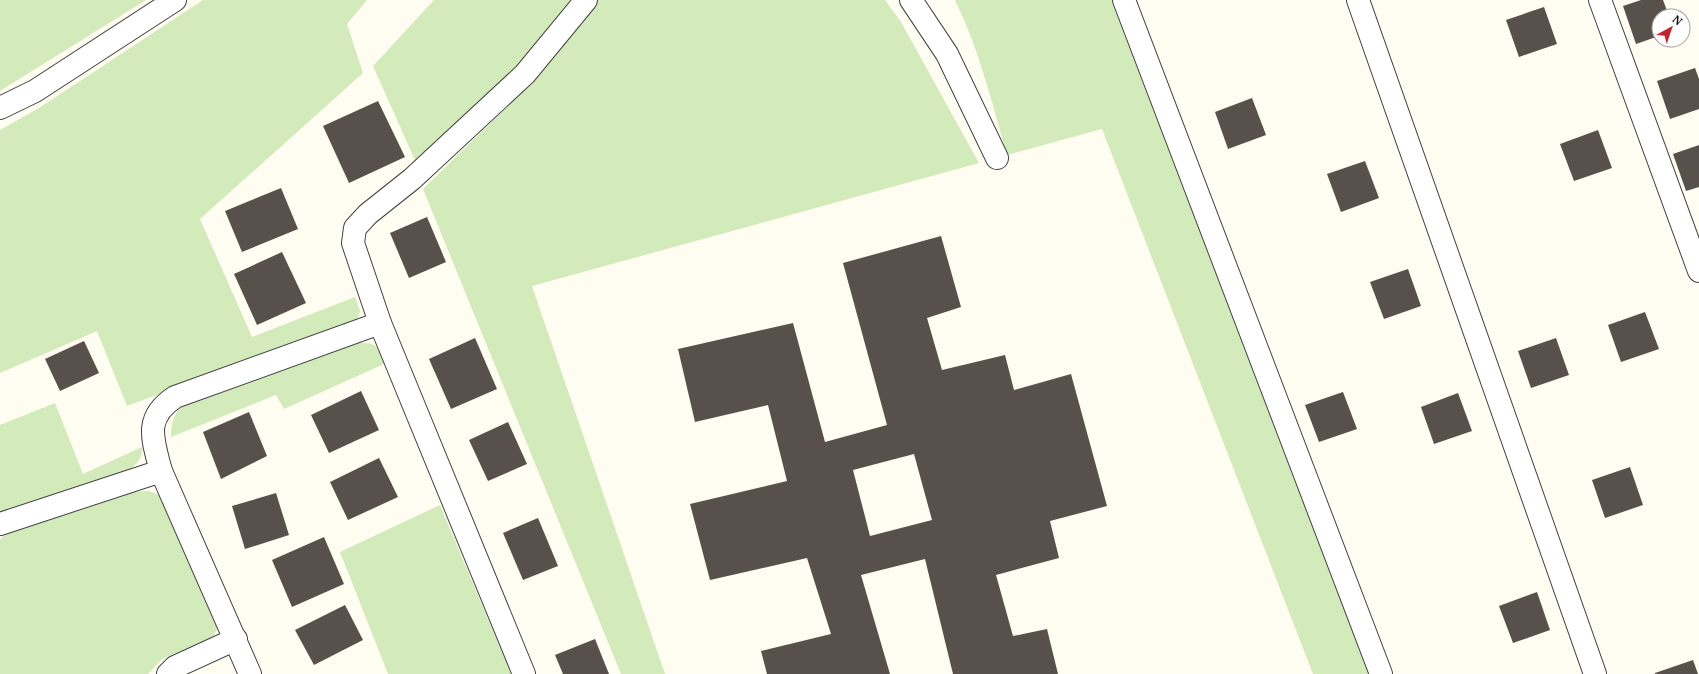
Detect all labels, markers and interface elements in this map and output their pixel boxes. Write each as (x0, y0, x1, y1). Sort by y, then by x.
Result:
north arrow (1651, 8, 1691, 48)
text: N (1670, 11, 1686, 29)

